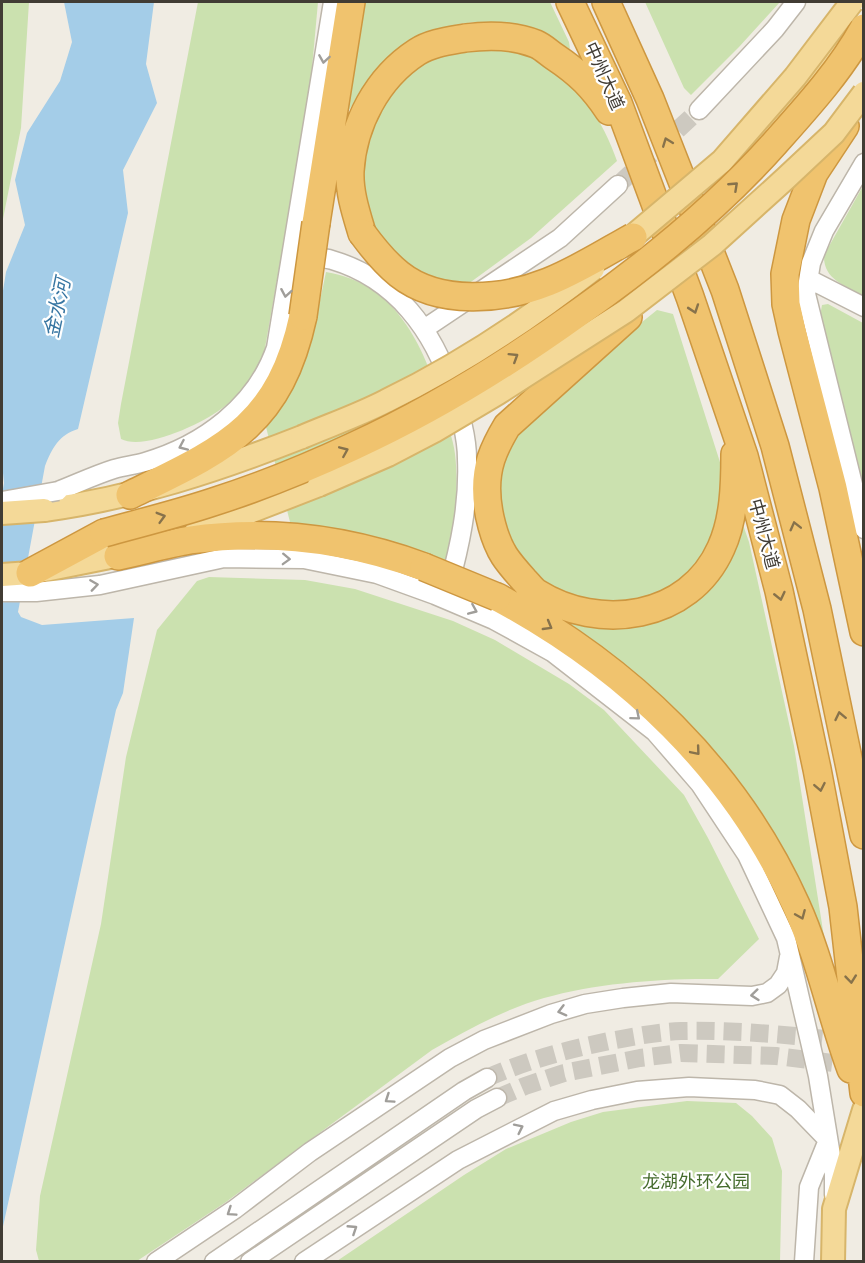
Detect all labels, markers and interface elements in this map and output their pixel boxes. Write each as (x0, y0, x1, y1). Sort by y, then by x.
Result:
street label: 中州大道 (580, 38, 630, 113)
one-way arrow (318, 54, 331, 64)
one-way arrow (662, 137, 674, 148)
one-way arrow (728, 182, 738, 193)
water label: 金水河 (38, 272, 75, 340)
one-way arrow (280, 289, 292, 298)
one-way arrow (687, 303, 699, 314)
one-way arrow (508, 352, 518, 364)
one-way arrow (179, 439, 190, 451)
one-way arrow (337, 446, 348, 458)
street label: 中州大道 (745, 496, 785, 571)
one-way arrow (155, 512, 166, 524)
one-way arrow (790, 521, 803, 531)
one-way arrow (281, 552, 290, 565)
one-way arrow (89, 580, 98, 592)
one-way arrow (773, 591, 786, 601)
one-way arrow (466, 603, 477, 615)
one-way arrow (542, 619, 552, 630)
one-way arrow (629, 709, 640, 720)
one-way arrow (834, 711, 847, 721)
one-way arrow (689, 744, 700, 755)
one-way arrow (813, 781, 826, 791)
one-way arrow (794, 909, 806, 920)
one-way arrow (844, 975, 857, 984)
one-way arrow (750, 988, 760, 1001)
one-way arrow (557, 1003, 567, 1016)
one-way arrow (385, 1092, 396, 1103)
one-way arrow (513, 1123, 524, 1135)
park label: 龙湖外环公园 (642, 1170, 750, 1192)
one-way arrow (226, 1205, 237, 1216)
one-way arrow (346, 1225, 357, 1236)

